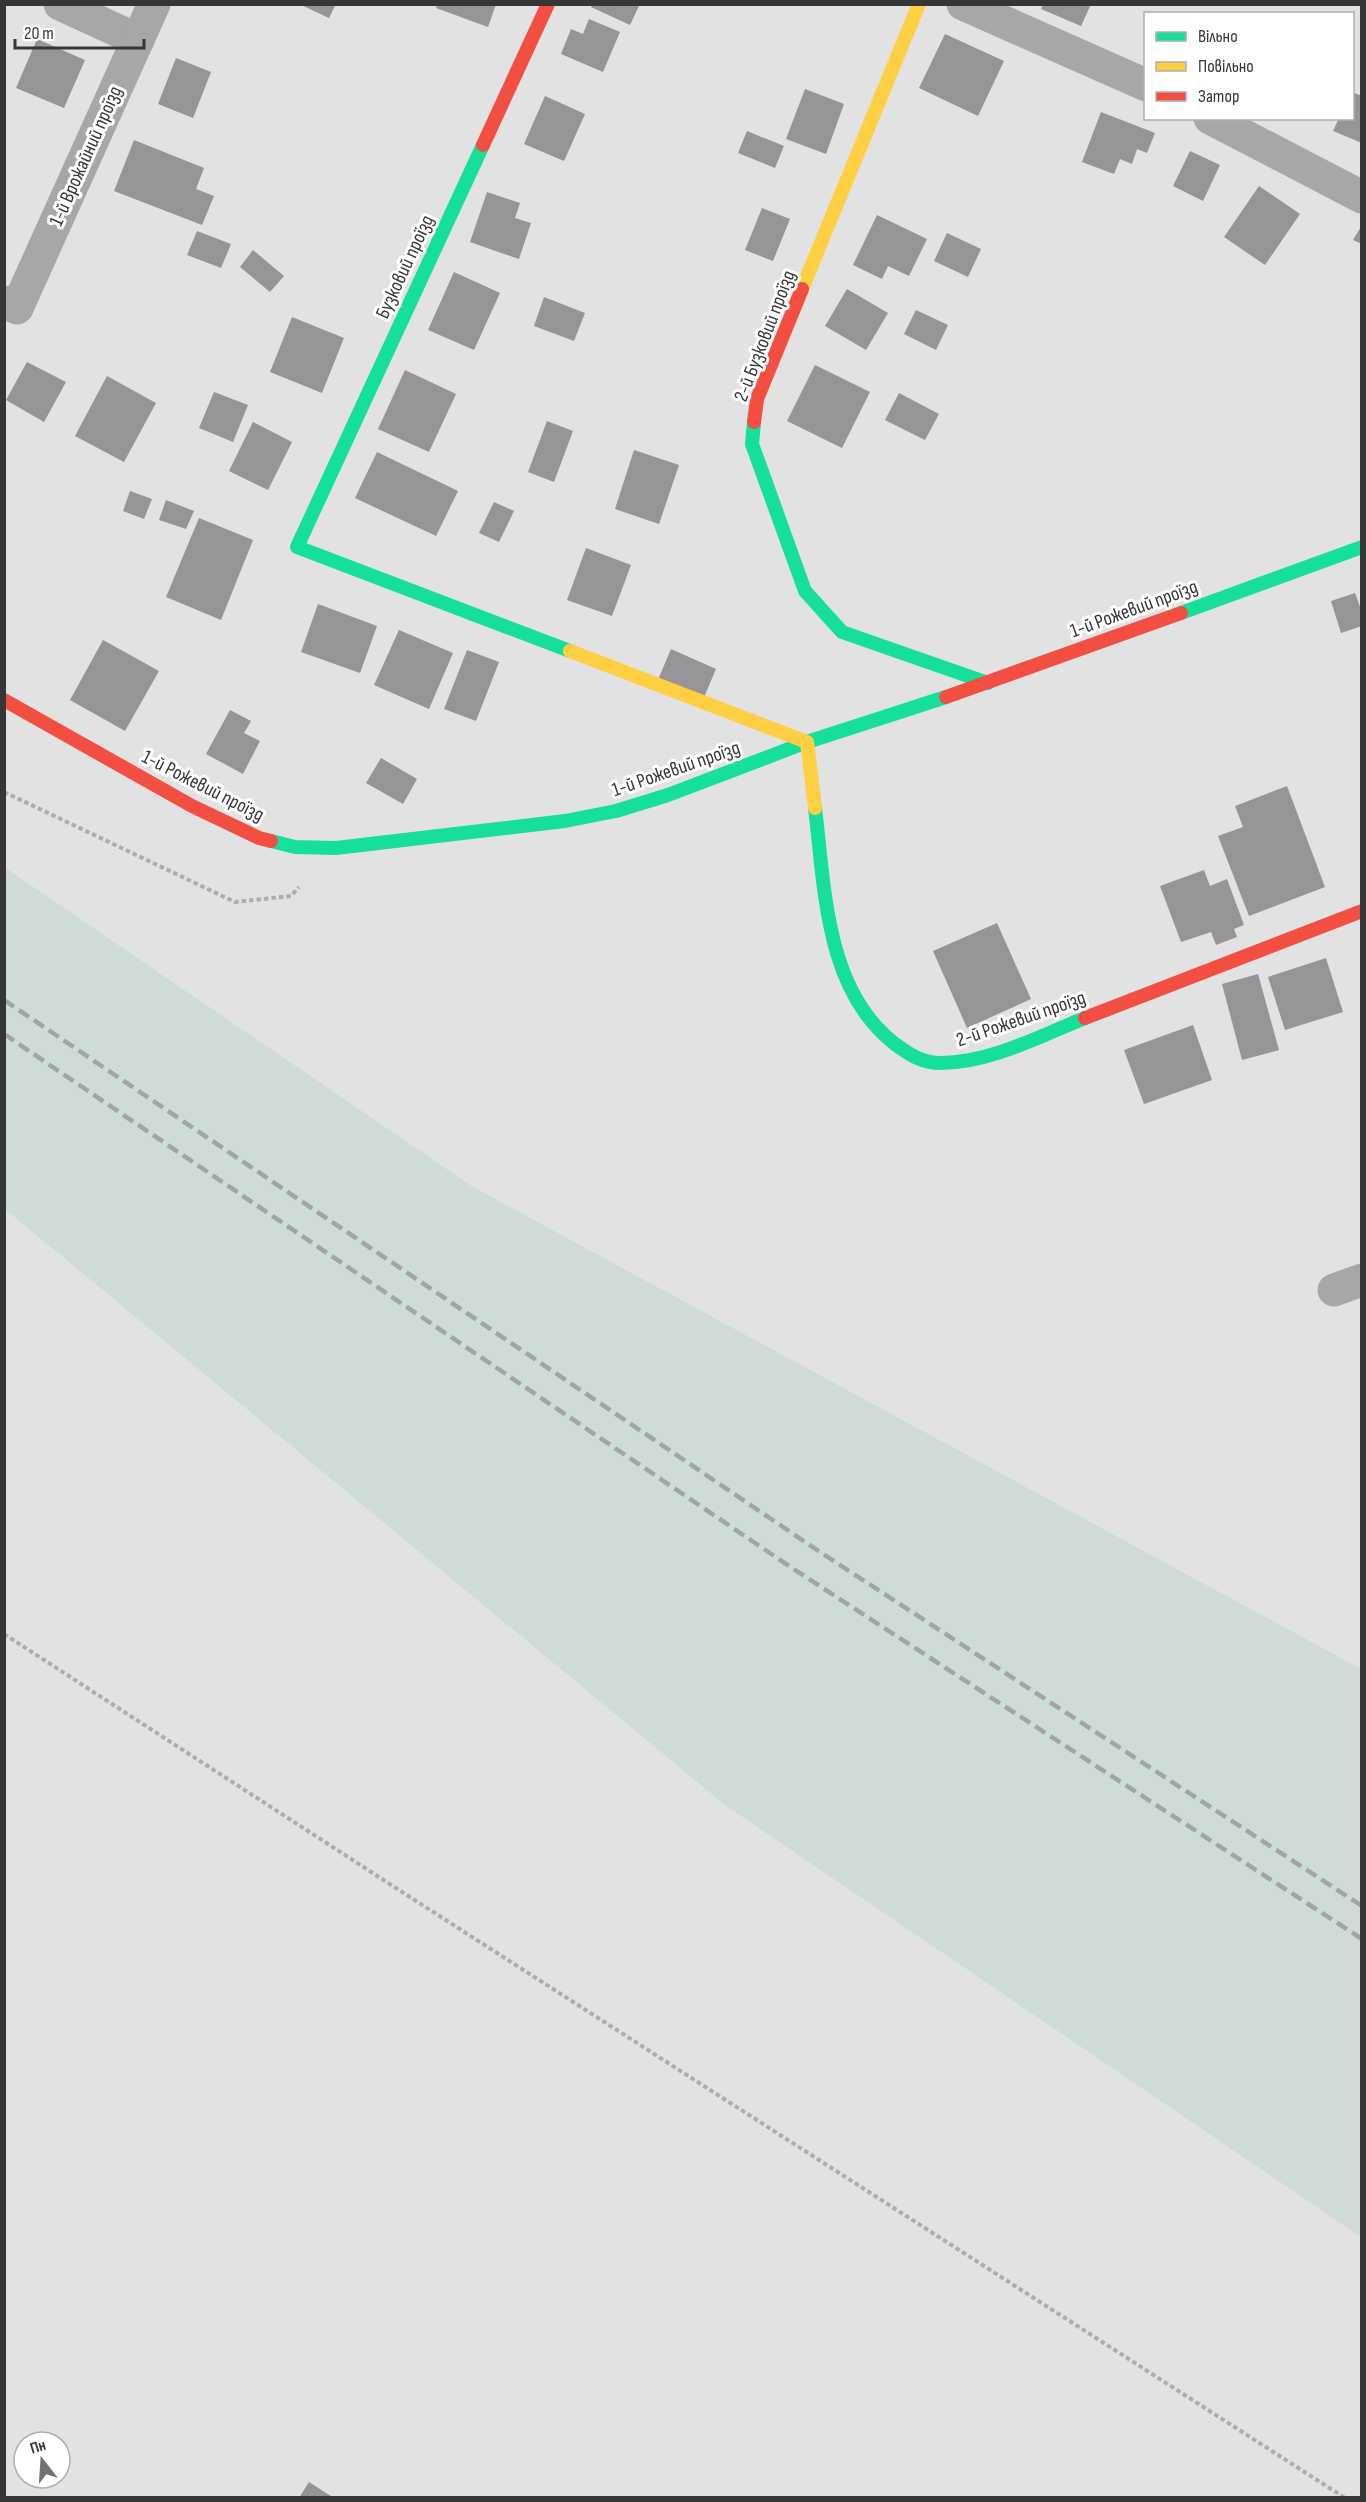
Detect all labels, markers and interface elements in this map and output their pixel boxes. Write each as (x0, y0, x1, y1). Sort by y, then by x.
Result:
scale bar (15, 12, 144, 50)
legend (1144, 12, 1354, 120)
text: 20 m (24, 23, 54, 44)
text: Вільно (1198, 26, 1238, 47)
text: Повільно (1198, 56, 1254, 77)
street label: 1-й Врожайний проїзд (44, 82, 128, 230)
text: Затор (1198, 86, 1239, 107)
street label: Бузковий проїзд (371, 211, 439, 323)
street label: 2-й Бузковий проїзд (729, 267, 801, 405)
street label: 1-й Рожевий проїзд (1067, 575, 1201, 643)
street label: 1-й Рожевий проїзд (609, 736, 743, 802)
street label: 1-й Рожевий проїзд (138, 745, 268, 827)
street label: 2-й Рожевий проїзд (953, 986, 1089, 1052)
north arrow (12, 2430, 72, 2490)
text: Пн (28, 2436, 48, 2458)

